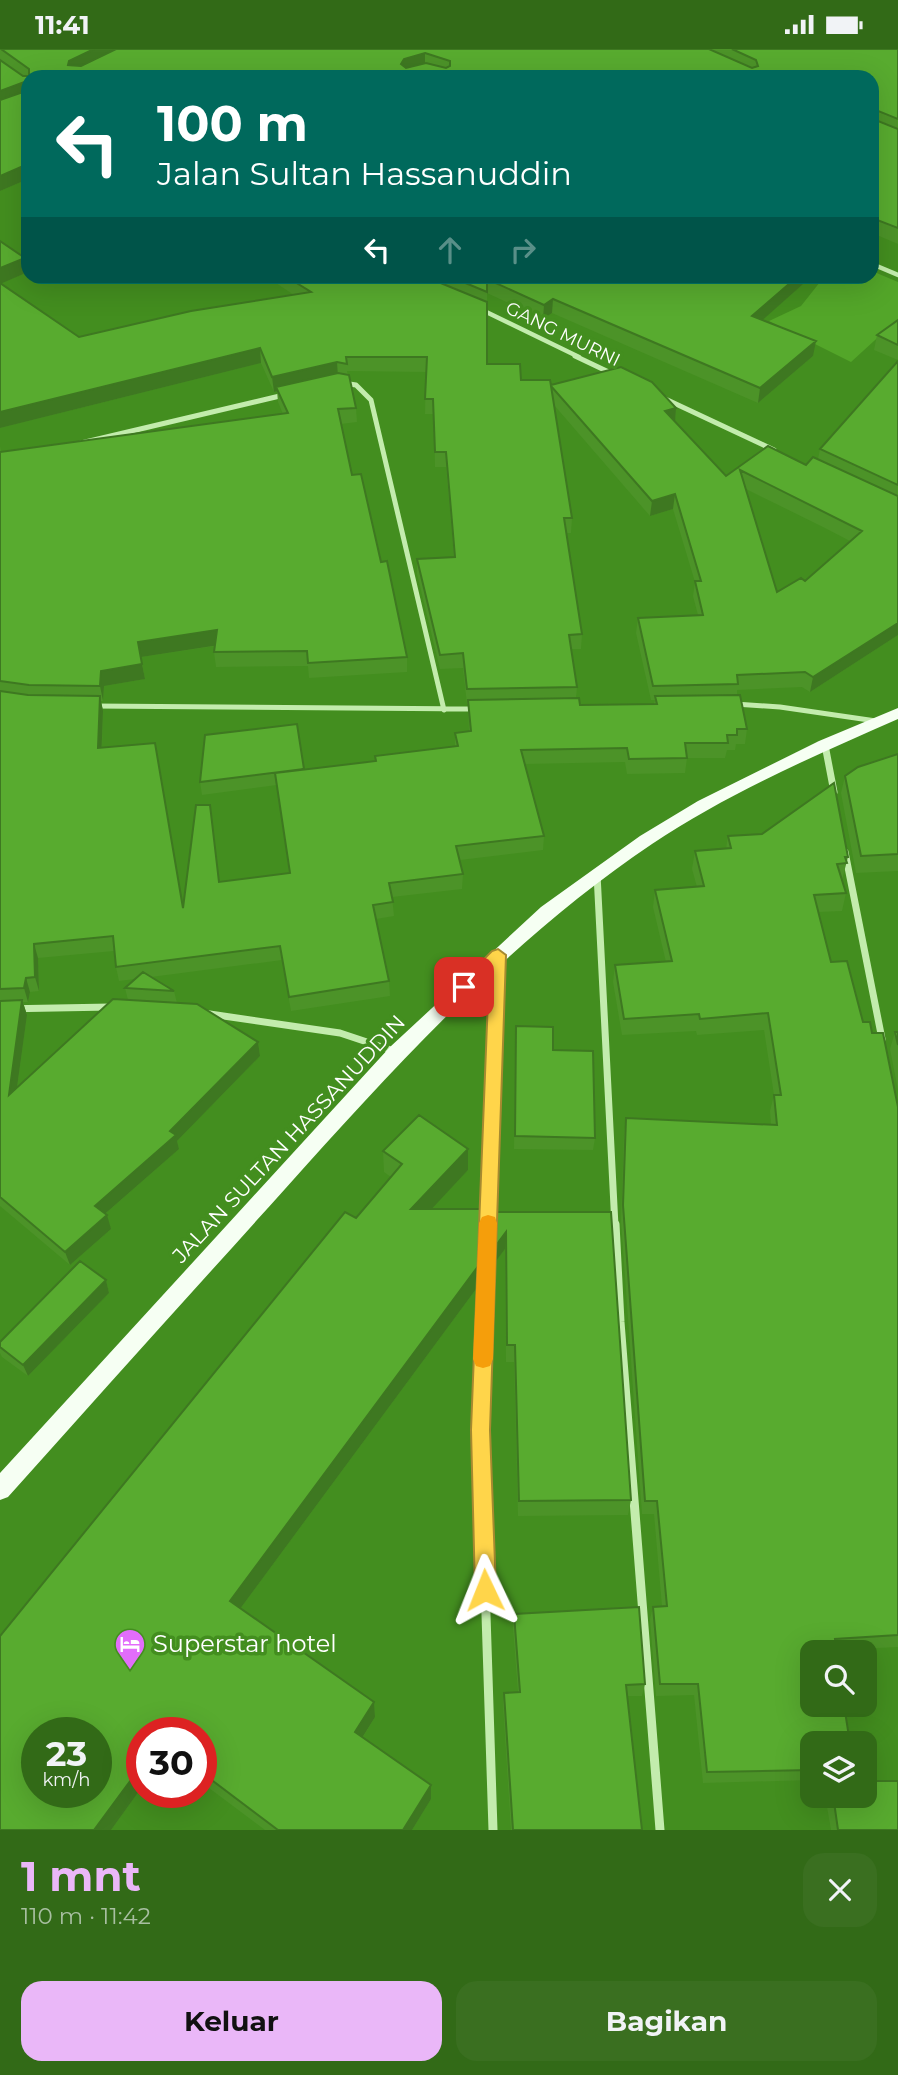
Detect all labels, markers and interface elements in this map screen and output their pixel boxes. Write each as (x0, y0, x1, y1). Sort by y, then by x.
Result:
text: 11:41 (35, 9, 90, 41)
text: 100 m (157, 94, 308, 153)
icon: left (42, 98, 133, 189)
text: Jalan Sultan Hassanuddin (157, 154, 572, 193)
icon: left (358, 231, 396, 269)
icon: ahead (431, 231, 469, 269)
icon: right (504, 231, 542, 269)
street label: GANG MURNI (502, 297, 624, 371)
pin (434, 957, 494, 1017)
icon: arrive (445, 968, 483, 1006)
street label: JALAN SULTAN HASSANUDDIN (167, 1010, 410, 1268)
position arrow (448, 1553, 522, 1627)
hotel icon: Superstar hotel (113, 1627, 147, 1671)
place label: Superstar hotel (153, 1629, 337, 1658)
map controls (800, 1640, 877, 1808)
button: search (800, 1640, 877, 1717)
speed limit sign: 30 (126, 1717, 217, 1808)
button: layers (800, 1731, 877, 1808)
text: 23 (46, 1732, 87, 1775)
text: km/h (42, 1769, 91, 1791)
text: 1 mnt (21, 1850, 141, 1902)
button: close (803, 1853, 877, 1927)
text: 110 m · 11:42 (21, 1902, 151, 1930)
button: Keluar (21, 1981, 442, 2061)
button: Bagikan (456, 1981, 877, 2061)

